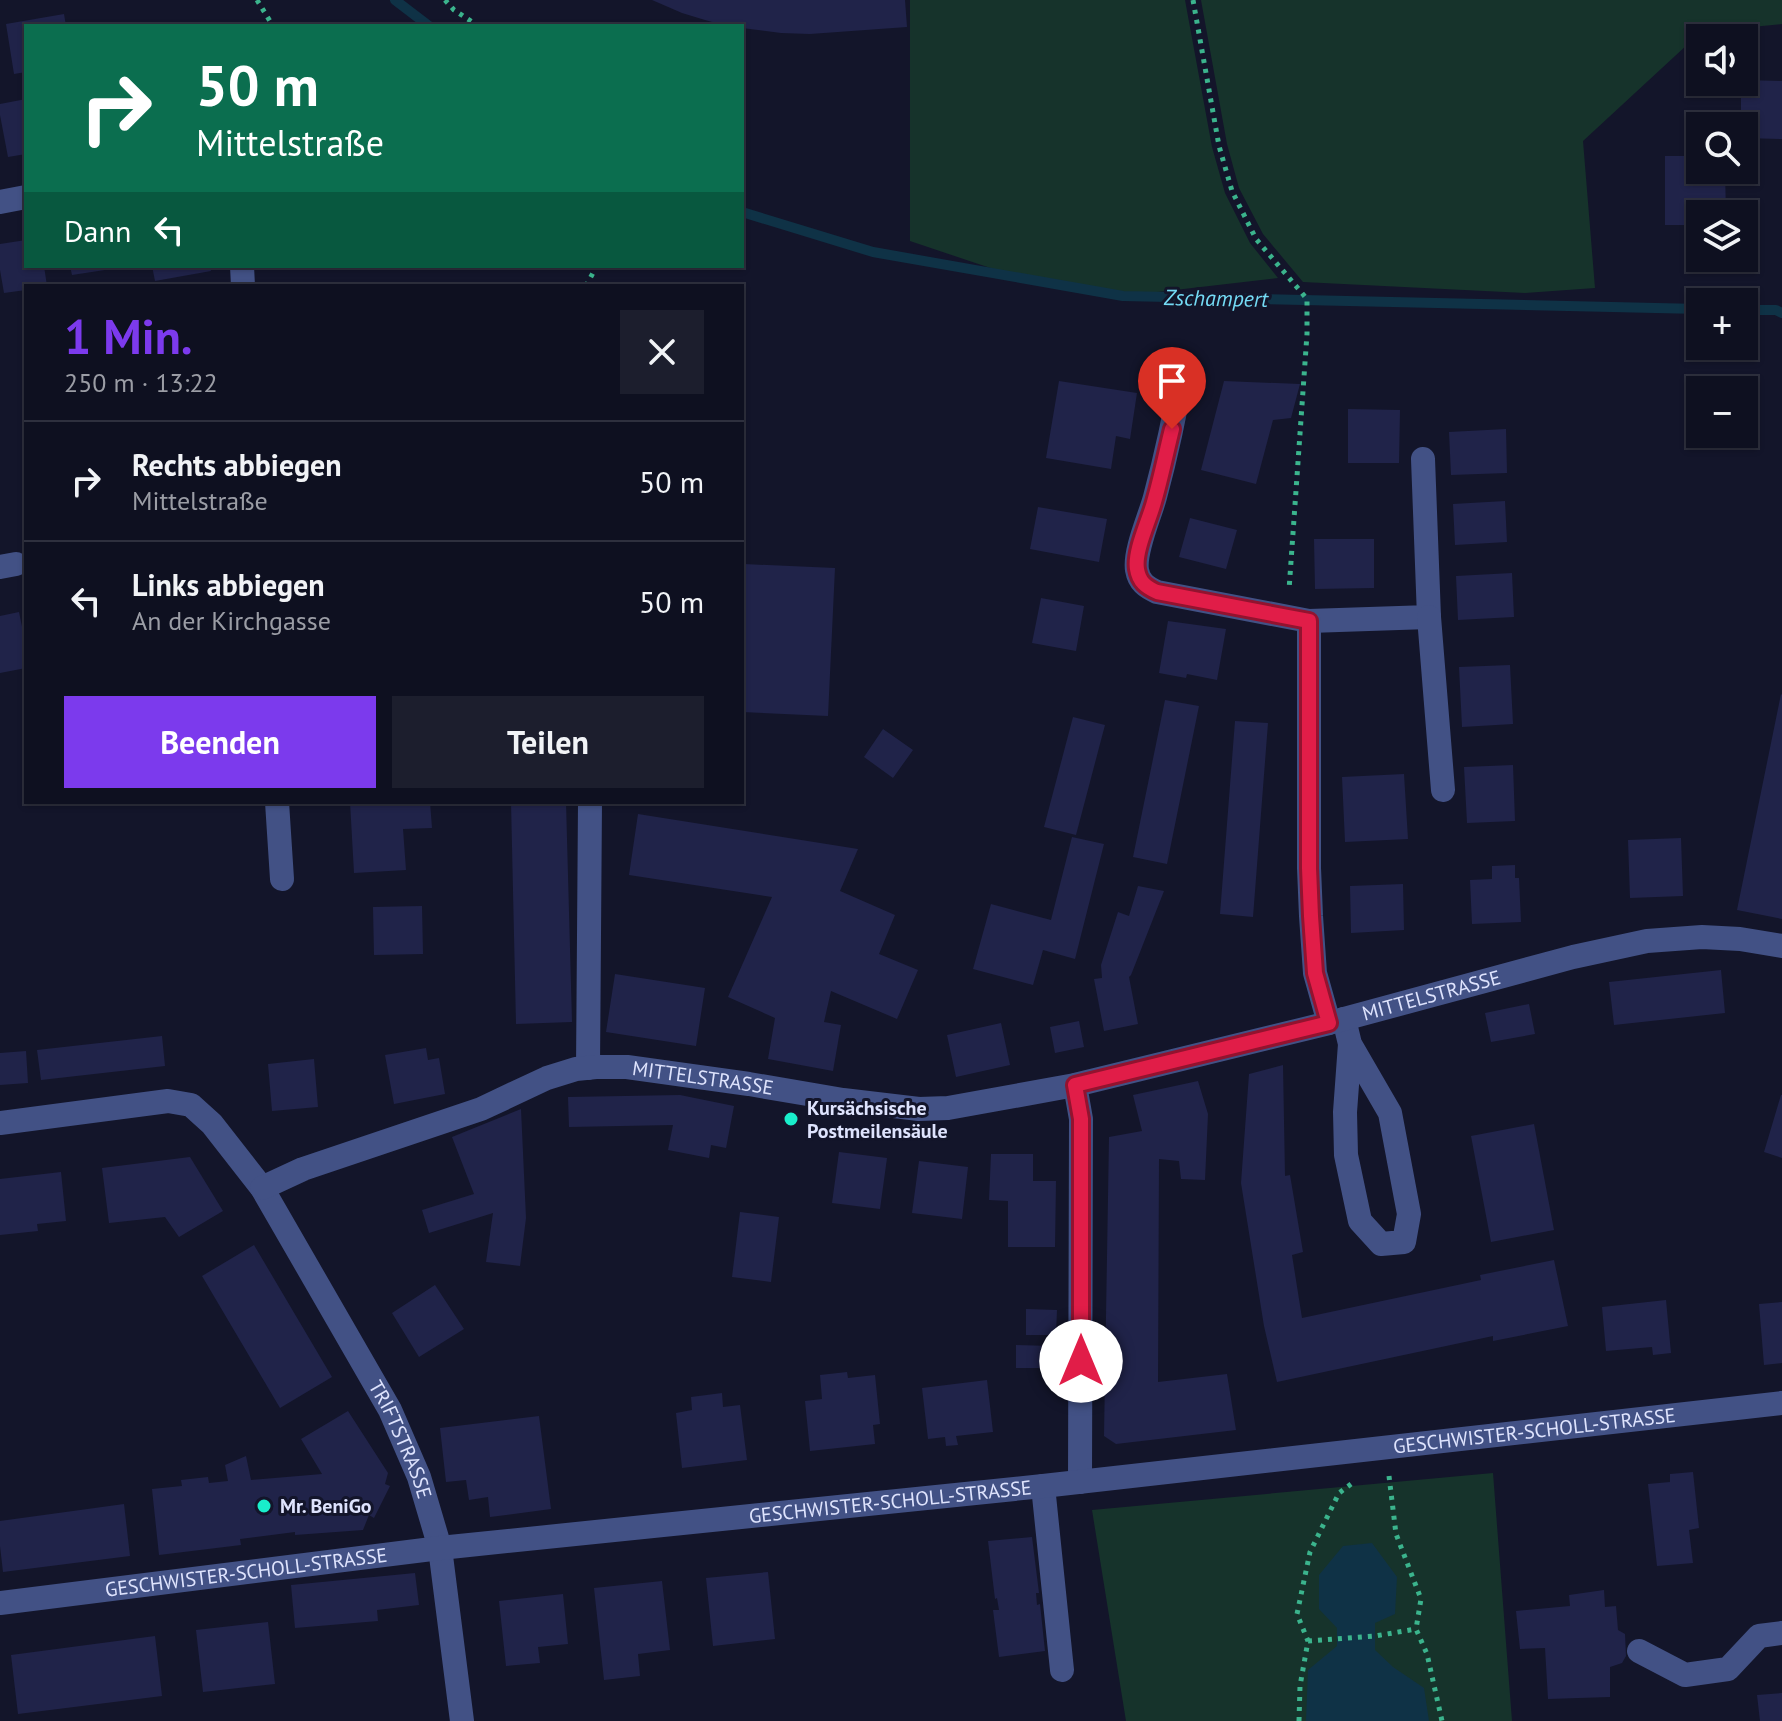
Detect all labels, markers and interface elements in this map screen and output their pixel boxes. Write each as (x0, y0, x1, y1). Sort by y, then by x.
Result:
map controls (1686, 24, 1758, 448)
button: sound (1686, 24, 1758, 96)
text: 50 m (196, 49, 319, 121)
icon: right (64, 56, 168, 160)
button: search (1686, 112, 1758, 184)
text: Mittelstraße (196, 119, 384, 166)
button: layers (1686, 200, 1758, 272)
icon: left (147, 208, 191, 252)
text: Dann (64, 211, 131, 250)
water label: Zschampert (1163, 283, 1269, 313)
button: + (1686, 288, 1758, 360)
text: 1 Min. (64, 305, 193, 367)
button: close (620, 310, 704, 394)
pin (1138, 347, 1206, 429)
icon: arrive (1150, 359, 1194, 403)
text: 250 m · 13:22 (64, 366, 218, 399)
button: − (1686, 376, 1758, 448)
text: Rechts abbiegen (132, 445, 342, 484)
icon: right (64, 459, 108, 503)
text: 50 m (639, 462, 704, 501)
text: Mittelstraße (132, 484, 268, 517)
text: Links abbiegen (132, 565, 325, 604)
icon: left (64, 579, 108, 623)
text: 50 m (639, 582, 704, 621)
text: An der Kirchgasse (132, 604, 331, 637)
button: Beenden (64, 696, 376, 788)
button: Teilen (392, 696, 704, 788)
street label: MITTELSTRASSE (1359, 964, 1503, 1026)
street label: MITTELSTRASSE (631, 1055, 775, 1101)
place label: Kursächsische Postmeilensäule (807, 1095, 948, 1144)
marker: Kursächsische Postmeilensäule (782, 1110, 800, 1128)
position arrow (1039, 1319, 1123, 1403)
street label: TRIFTSTRASSE (363, 1376, 438, 1502)
street label: GESCHWISTER-SCHOLL-STRASSE (1392, 1402, 1677, 1460)
street label: GESCHWISTER-SCHOLL-STRASSE (748, 1474, 1033, 1529)
place label: Mr. BeniGo (280, 1493, 372, 1519)
marker: Mr. BeniGo (255, 1497, 273, 1515)
street label: GESCHWISTER-SCHOLL-STRASSE (104, 1542, 389, 1603)

